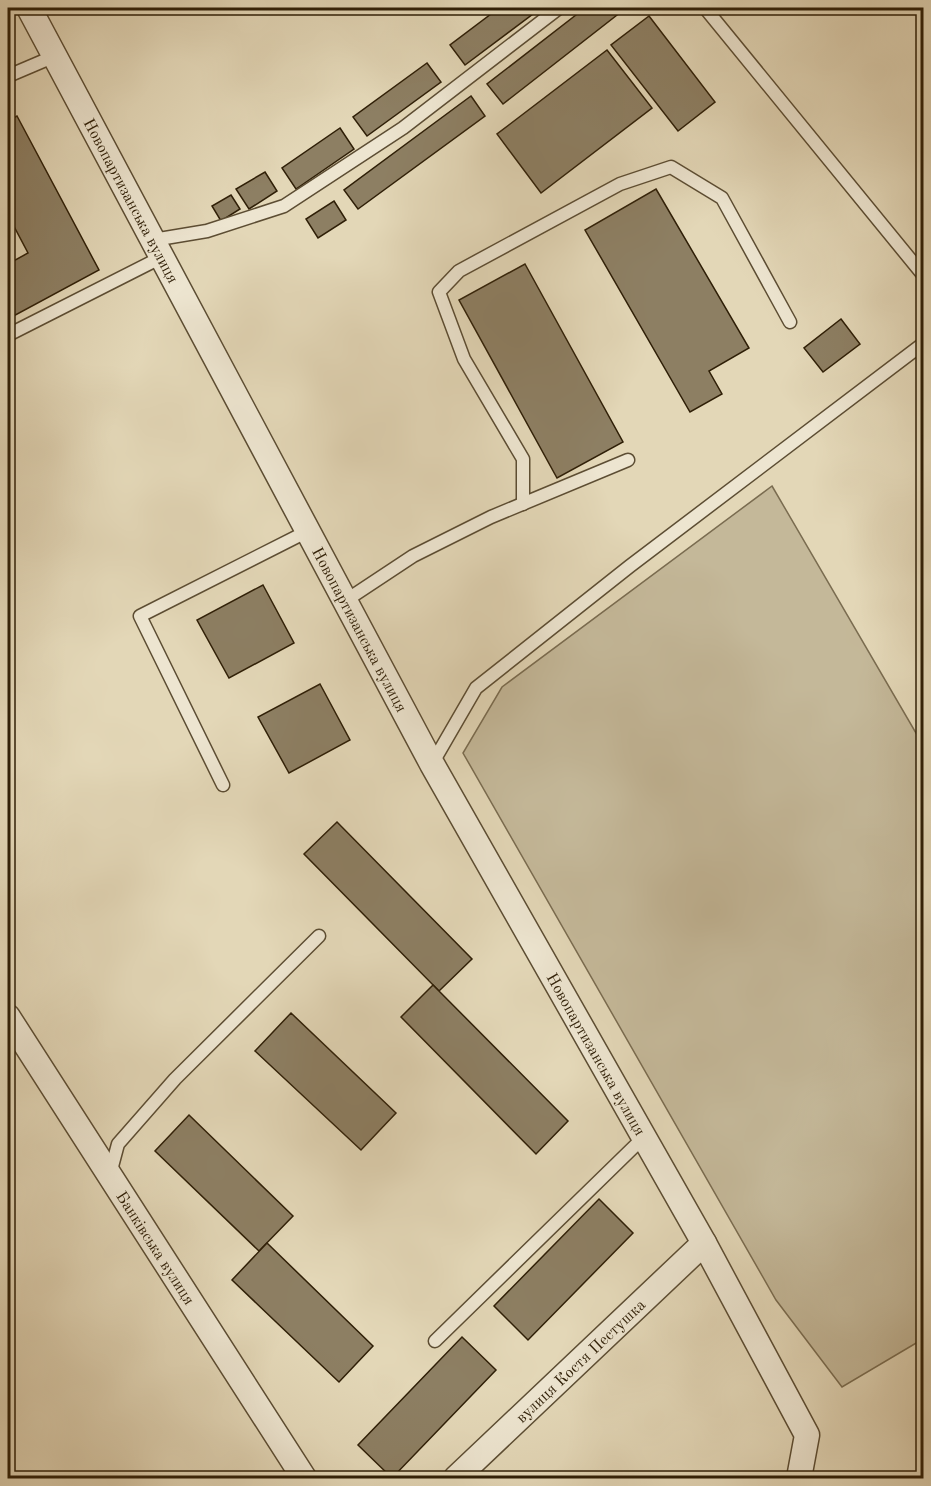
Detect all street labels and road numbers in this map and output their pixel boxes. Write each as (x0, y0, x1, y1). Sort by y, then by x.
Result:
street label: Новопартизанська вулиця (79, 116, 180, 286)
street label: Новопартизанська вулиця (308, 545, 409, 715)
street label: Новопартизанська вулиця (542, 971, 647, 1139)
street label: Банківська вулиця (112, 1189, 197, 1308)
street label: вулиця Костя Пестушка (514, 1297, 649, 1427)

